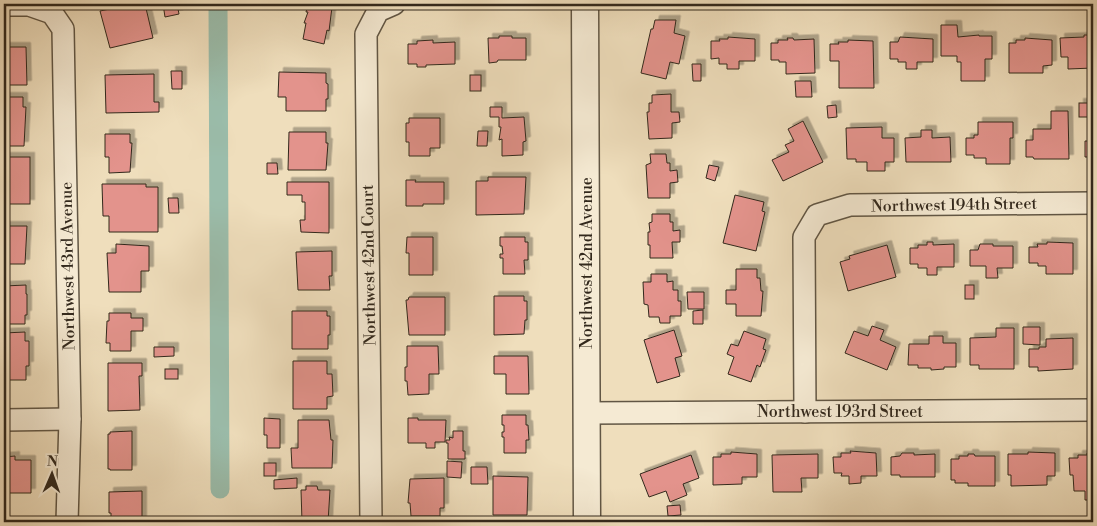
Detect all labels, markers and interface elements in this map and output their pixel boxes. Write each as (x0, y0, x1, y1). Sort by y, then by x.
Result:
street label: Northwest 42nd Avenue (577, 177, 597, 349)
street label: Northwest 43rd Avenue (57, 181, 79, 351)
street label: Northwest 42nd Court (358, 184, 380, 346)
street label: Northwest 194th Street (871, 194, 1038, 216)
street label: Northwest 193rd Street (757, 402, 923, 422)
north arrow (28, 448, 78, 498)
text: N (47, 453, 58, 471)

